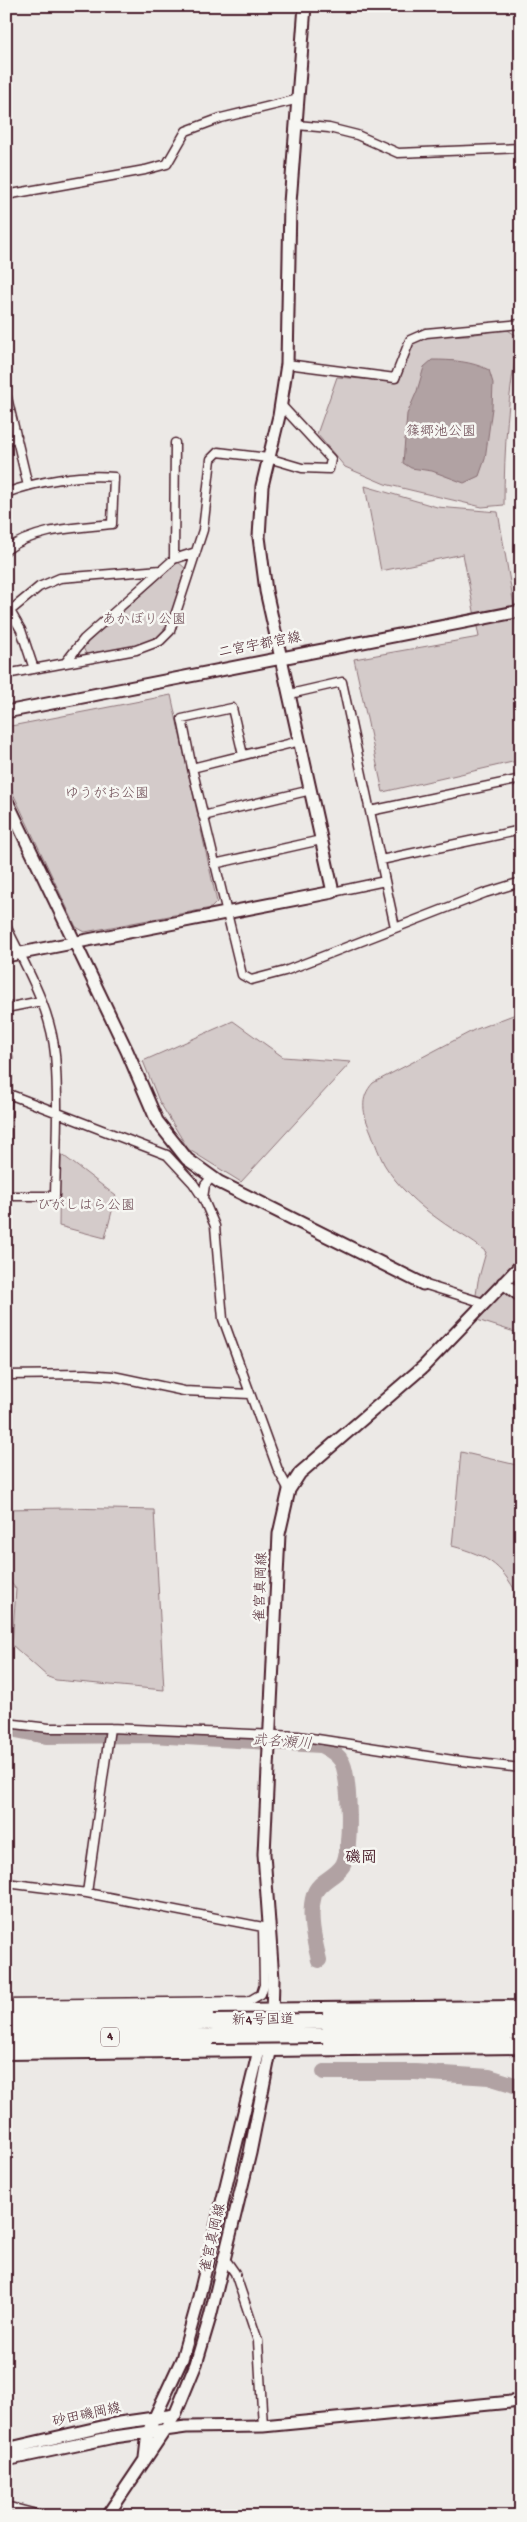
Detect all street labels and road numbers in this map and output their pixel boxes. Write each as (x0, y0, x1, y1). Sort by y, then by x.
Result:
street label: 二宮宇都宮線 (217, 630, 303, 662)
street label: 雀宮真岡線 (252, 1552, 272, 1622)
street label: 新4号国道 (232, 2012, 294, 2030)
road number: 4 (101, 2028, 119, 2046)
street label: 雀宮真岡線 (198, 2202, 230, 2274)
street label: 砂田磯岡線 (51, 2400, 123, 2432)

